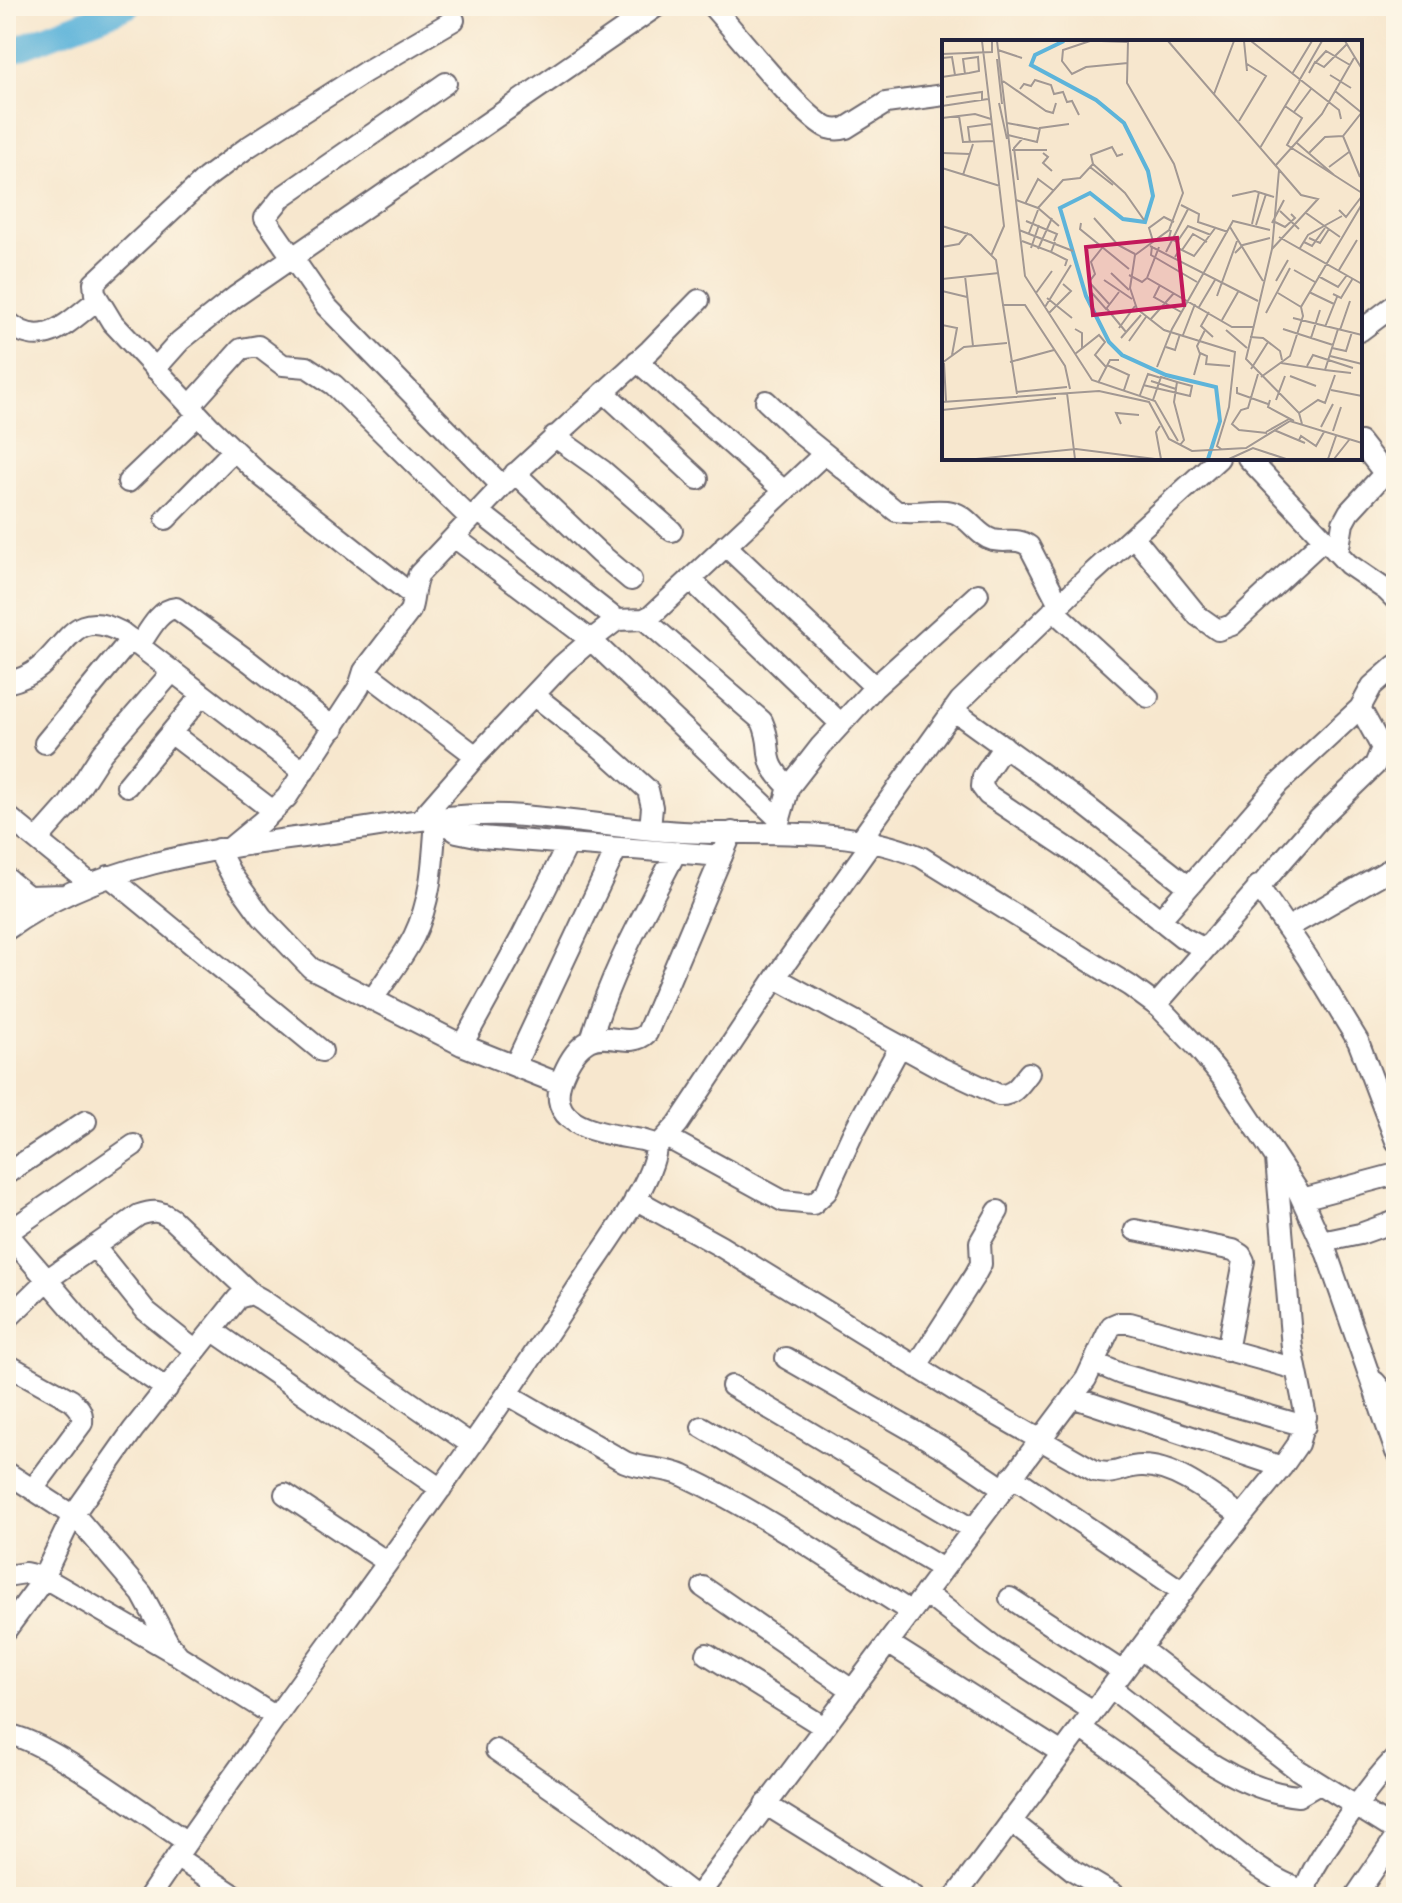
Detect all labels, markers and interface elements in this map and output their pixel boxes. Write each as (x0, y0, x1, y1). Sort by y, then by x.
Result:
inset map (942, 40, 1362, 460)

